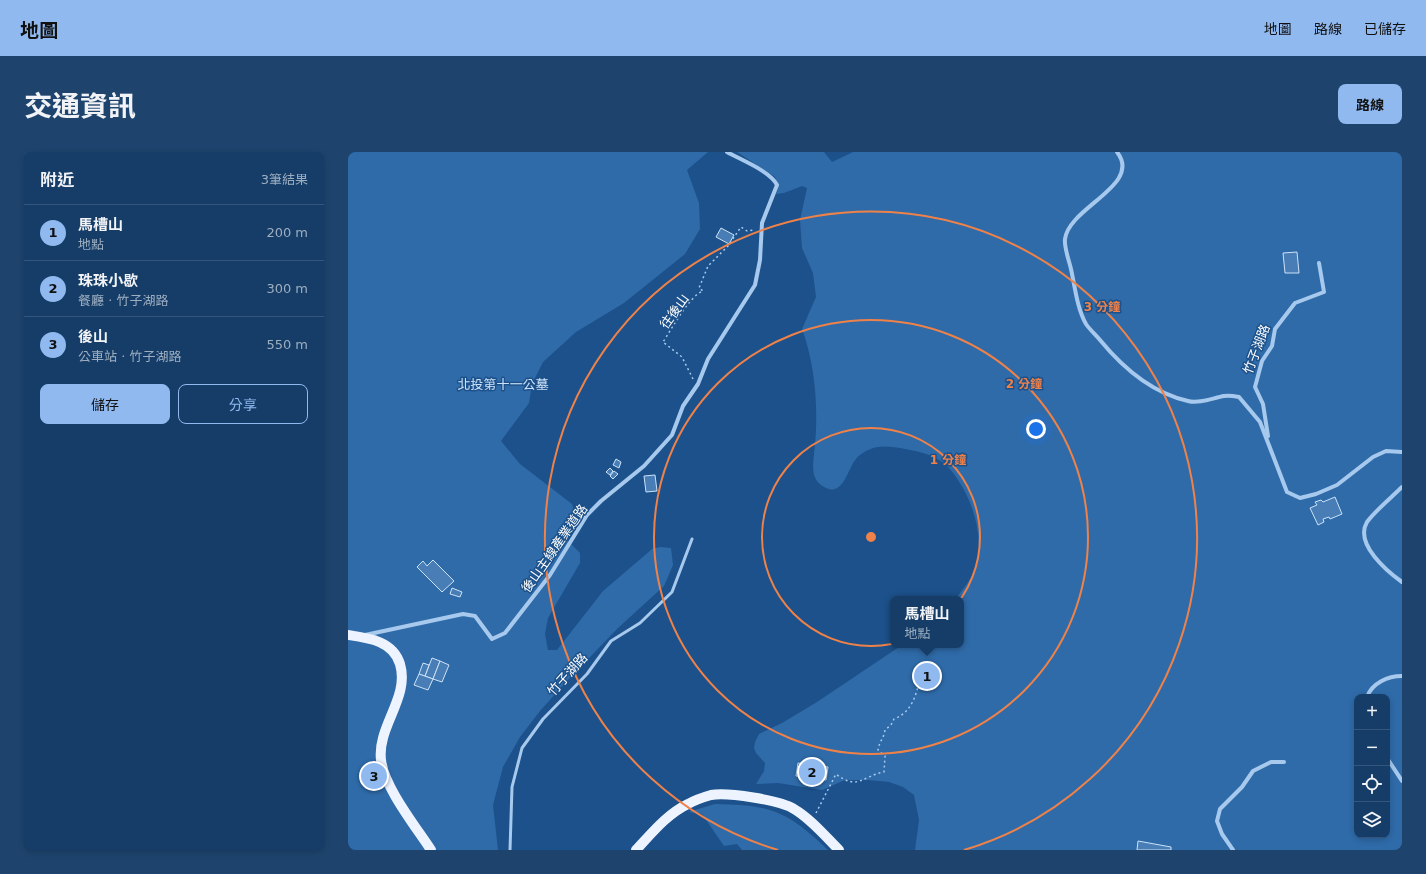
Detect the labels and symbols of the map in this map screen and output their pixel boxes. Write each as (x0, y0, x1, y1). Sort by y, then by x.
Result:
street label: 往後山 (657, 291, 692, 331)
text: 3 分鐘 (1084, 300, 1120, 314)
street label: 竹子湖路 (1240, 322, 1273, 376)
park label: 北投第十一公墓 (457, 377, 549, 392)
text: 2 分鐘 (1006, 377, 1042, 391)
your location (1026, 419, 1046, 439)
text: 1 分鐘 (930, 453, 966, 467)
street label: 後山主線產業道路 (518, 501, 590, 595)
centre of rings (864, 530, 878, 544)
street label: 竹子湖路 (544, 650, 590, 699)
pin: 1 (914, 661, 940, 691)
pin: 2 (799, 757, 825, 787)
pin: 3 (361, 761, 387, 791)

